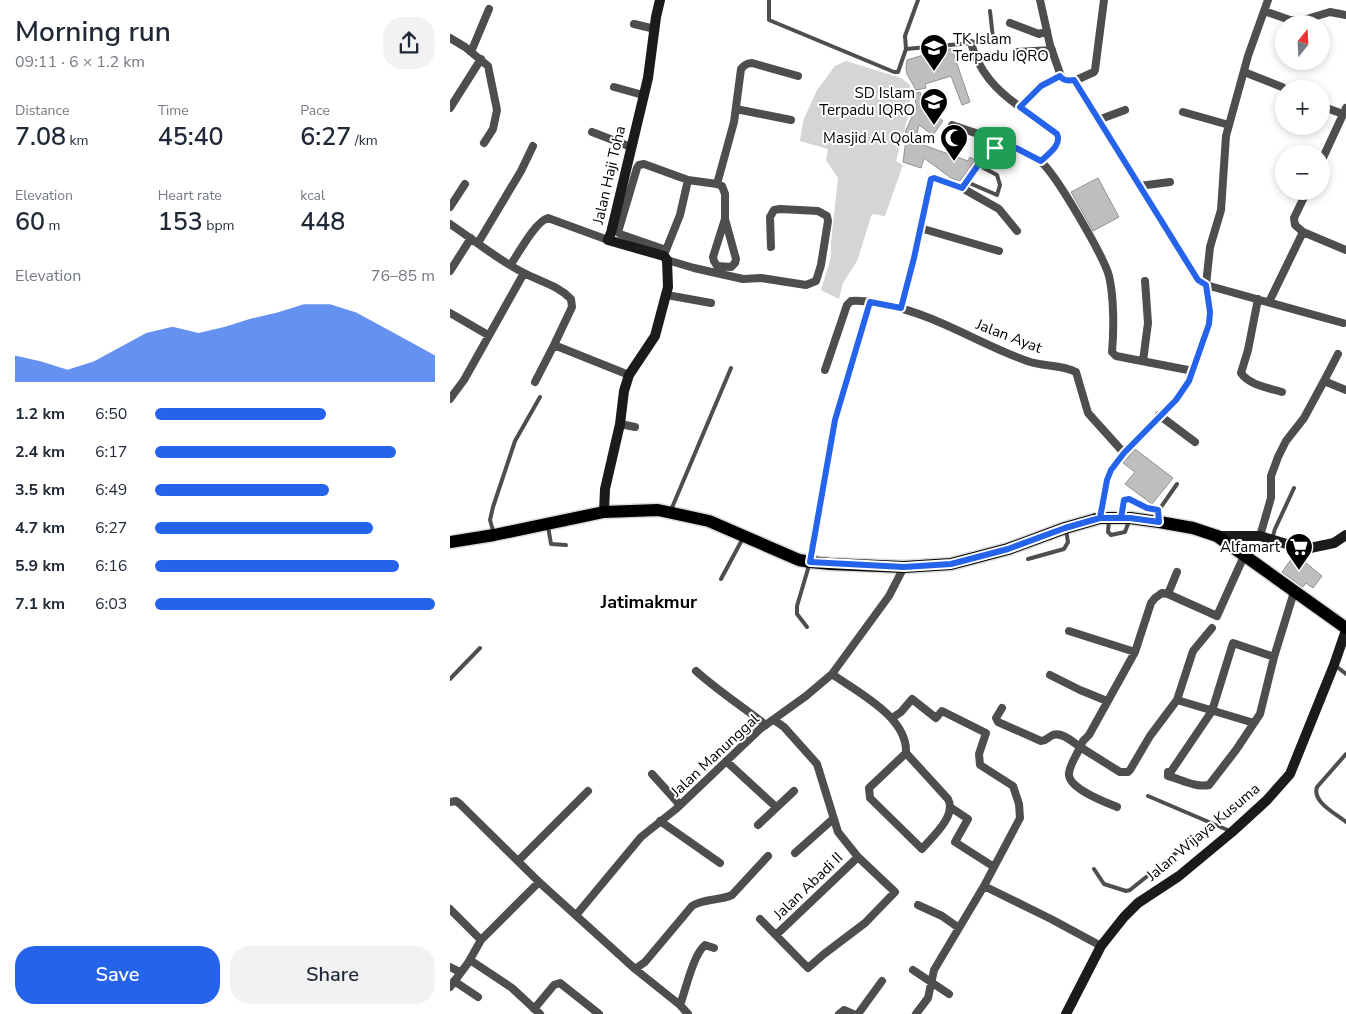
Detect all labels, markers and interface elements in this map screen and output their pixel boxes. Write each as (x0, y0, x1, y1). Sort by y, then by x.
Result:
text: Morning run (15, 13, 171, 51)
north arrow (1275, 15, 1330, 70)
map controls (1275, 15, 1330, 200)
button: share (383, 17, 435, 69)
place label: TK Islam Terpadu IQRO (953, 29, 1049, 66)
school or university icon: TK Islam Terpadu IQRO (919, 33, 949, 72)
text: 09:11 · 6 × 1.2 km (15, 51, 145, 73)
button: + (1275, 80, 1330, 135)
place label: SD Islam Terpadu IQRO (819, 83, 915, 120)
school or university icon: SD Islam Terpadu IQRO (919, 87, 949, 126)
text: Distance (15, 101, 69, 120)
text: Time (158, 101, 189, 120)
text: Pace (300, 101, 330, 120)
text: 7.08 (15, 120, 66, 154)
text: 45:40 (158, 120, 224, 154)
text: 6:27 (300, 120, 351, 154)
mosque icon: Masjid Al Qolam (939, 123, 969, 162)
street label: Jalan Haji Toha (588, 124, 630, 227)
pin (974, 127, 1016, 169)
place label: Masjid Al Qolam (823, 128, 935, 148)
text: km (66, 131, 89, 150)
text: /km (351, 131, 378, 150)
icon: arrive (981, 134, 1009, 162)
button: − (1275, 145, 1330, 200)
text: Elevation (15, 186, 73, 205)
text: Heart rate (158, 186, 222, 205)
text: kcal (300, 186, 325, 205)
text: 60 (15, 205, 45, 239)
text: 153 (158, 205, 203, 239)
text: 448 (300, 205, 345, 239)
text: m (45, 216, 61, 235)
text: bpm (203, 216, 235, 235)
text: Elevation (15, 265, 81, 287)
text: 76–85 m (371, 265, 435, 287)
street label: Jalan Ayat (972, 314, 1045, 358)
text: 1.2 km (15, 403, 65, 425)
text: 6:50 (95, 403, 127, 425)
text: 2.4 km (15, 441, 65, 463)
text: 6:17 (95, 441, 127, 463)
text: 3.5 km (15, 479, 65, 501)
text: 6:49 (95, 479, 127, 501)
text: 4.7 km (15, 517, 65, 539)
text: 6:27 (95, 517, 127, 539)
supermarket icon: Alfamart (1284, 532, 1314, 571)
place label: Alfamart (1220, 537, 1281, 557)
text: 5.9 km (15, 555, 65, 577)
text: 6:16 (95, 555, 127, 577)
district label: Jatimakmur (600, 590, 697, 614)
text: 7.1 km (15, 593, 65, 615)
text: 6:03 (95, 593, 127, 615)
street label: Jalan Manunggal (666, 709, 764, 802)
street label: Jalan Wijaya Kusuma (1141, 779, 1264, 886)
street label: Jalan Abadi II (768, 848, 847, 925)
button: Save (15, 946, 220, 1004)
button: Share (230, 946, 435, 1004)

